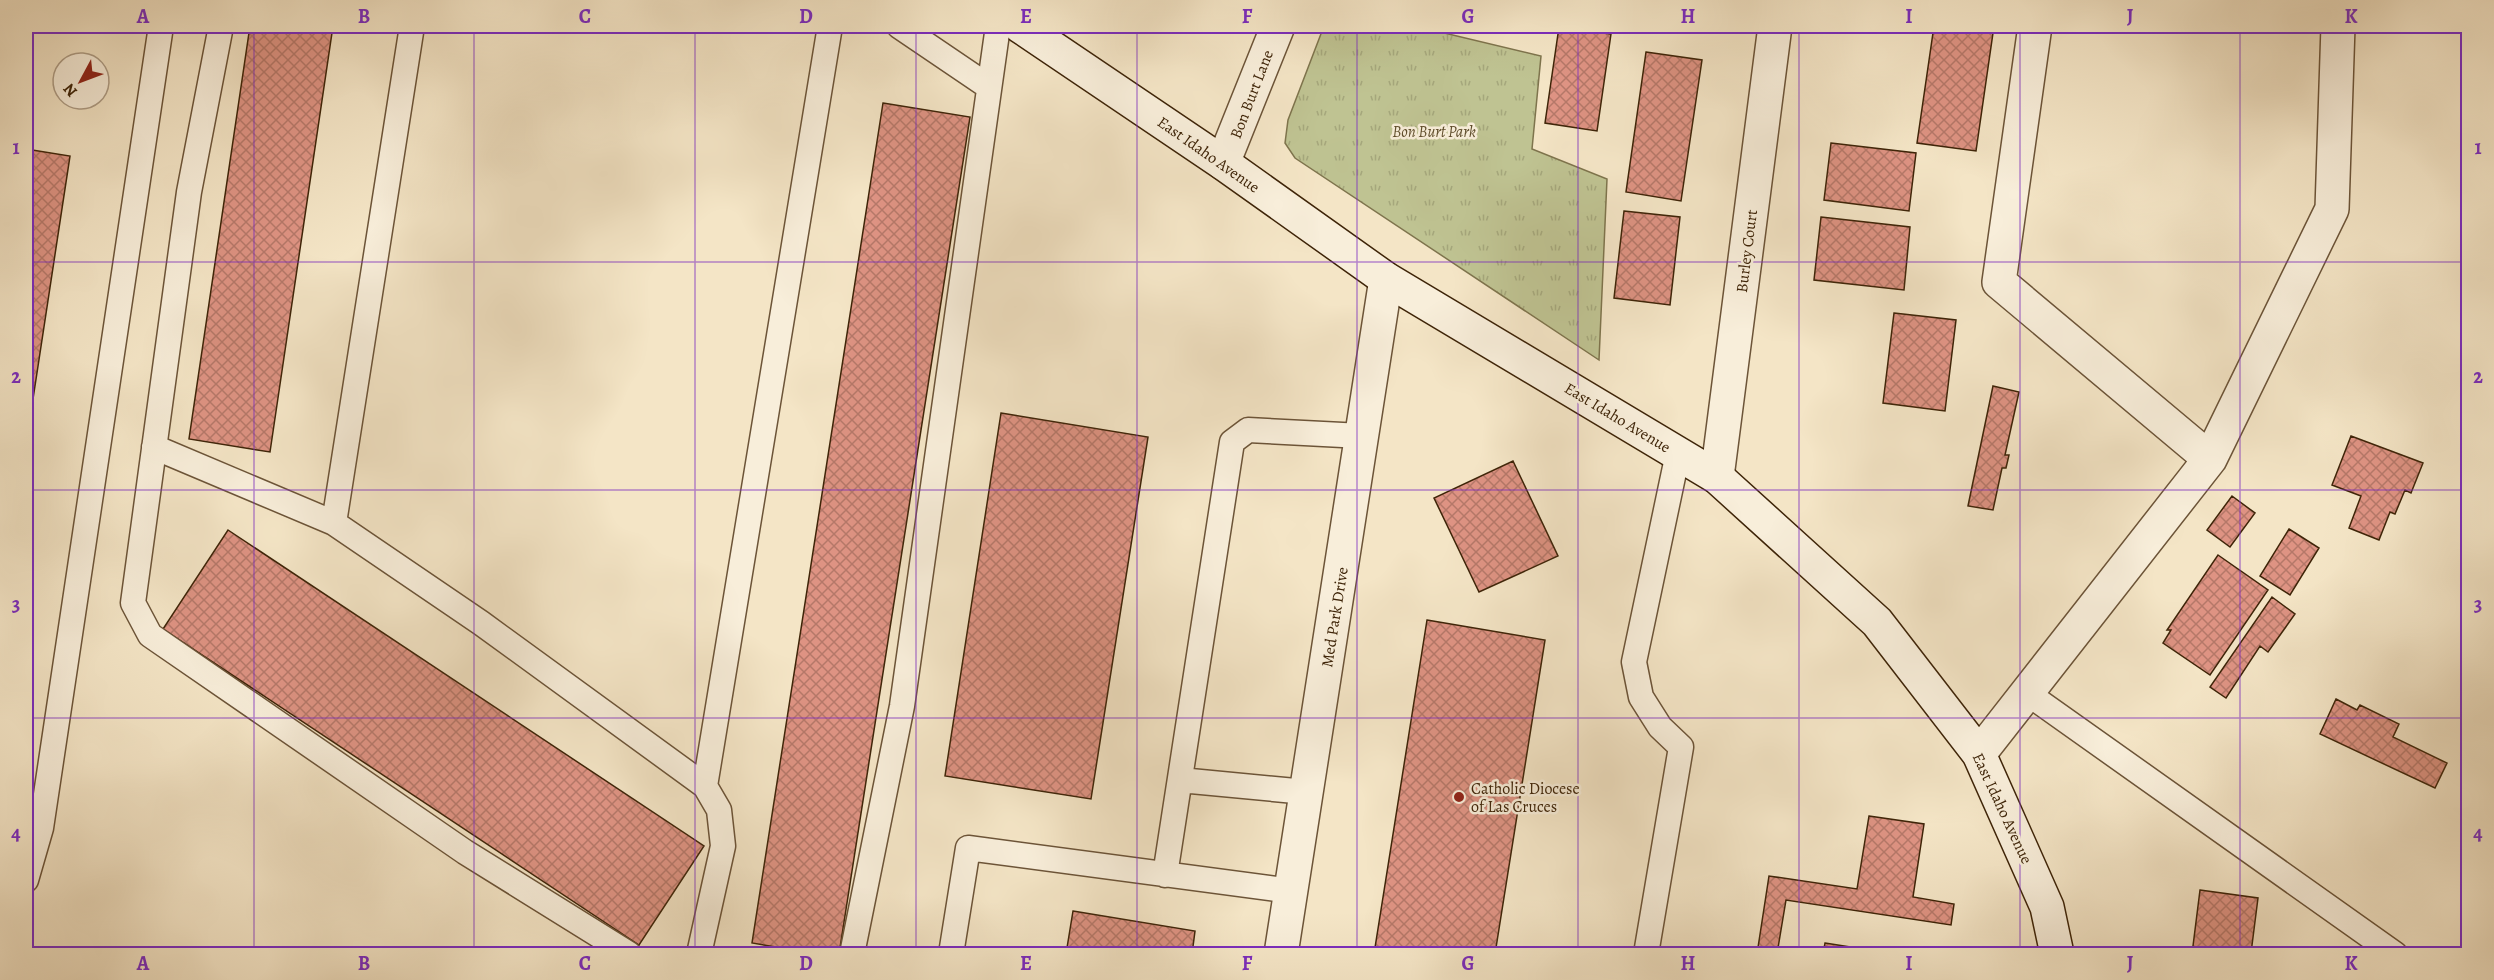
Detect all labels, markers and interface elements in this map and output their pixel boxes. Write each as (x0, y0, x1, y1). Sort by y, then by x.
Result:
text: A (136, 3, 150, 30)
text: B (358, 3, 370, 30)
text: C (579, 3, 591, 30)
text: D (799, 3, 813, 30)
text: E (1020, 3, 1032, 30)
text: F (1242, 3, 1253, 30)
text: G (1461, 3, 1475, 30)
text: H (1681, 3, 1696, 30)
text: I (1905, 3, 1913, 30)
text: J (2127, 3, 2134, 30)
text: K (2344, 3, 2358, 30)
street label: Bon Burt Lane (1225, 47, 1279, 142)
north arrow (51, 51, 111, 111)
text: N (58, 78, 83, 102)
street label: East Idaho Avenue (1153, 111, 1264, 198)
park label: Bon Burt Park (1392, 121, 1476, 143)
text: 1 (12, 134, 20, 161)
text: 1 (2474, 134, 2482, 161)
street label: Burley Court (1731, 208, 1763, 294)
text: 2 (11, 363, 21, 390)
text: 2 (2473, 363, 2483, 390)
street label: East Idaho Avenue (1560, 377, 1675, 458)
street label: Med Park Drive (1316, 565, 1354, 669)
text: 3 (12, 591, 20, 618)
text: 3 (2474, 591, 2482, 618)
street label: East Idaho Avenue (1967, 749, 2037, 868)
place label: Catholic Diocese of Las Cruces (1471, 778, 1580, 818)
marker: Catholic Diocese of Las Cruces (1452, 790, 1466, 804)
text: 4 (11, 820, 21, 847)
text: 4 (2473, 820, 2483, 847)
text: A (136, 950, 150, 977)
text: B (358, 950, 370, 977)
text: C (579, 950, 591, 977)
text: D (799, 950, 813, 977)
text: E (1020, 950, 1032, 977)
text: F (1242, 950, 1253, 977)
text: G (1461, 950, 1475, 977)
text: H (1681, 950, 1696, 977)
text: I (1905, 950, 1913, 977)
text: J (2127, 950, 2134, 977)
text: K (2344, 950, 2358, 977)

